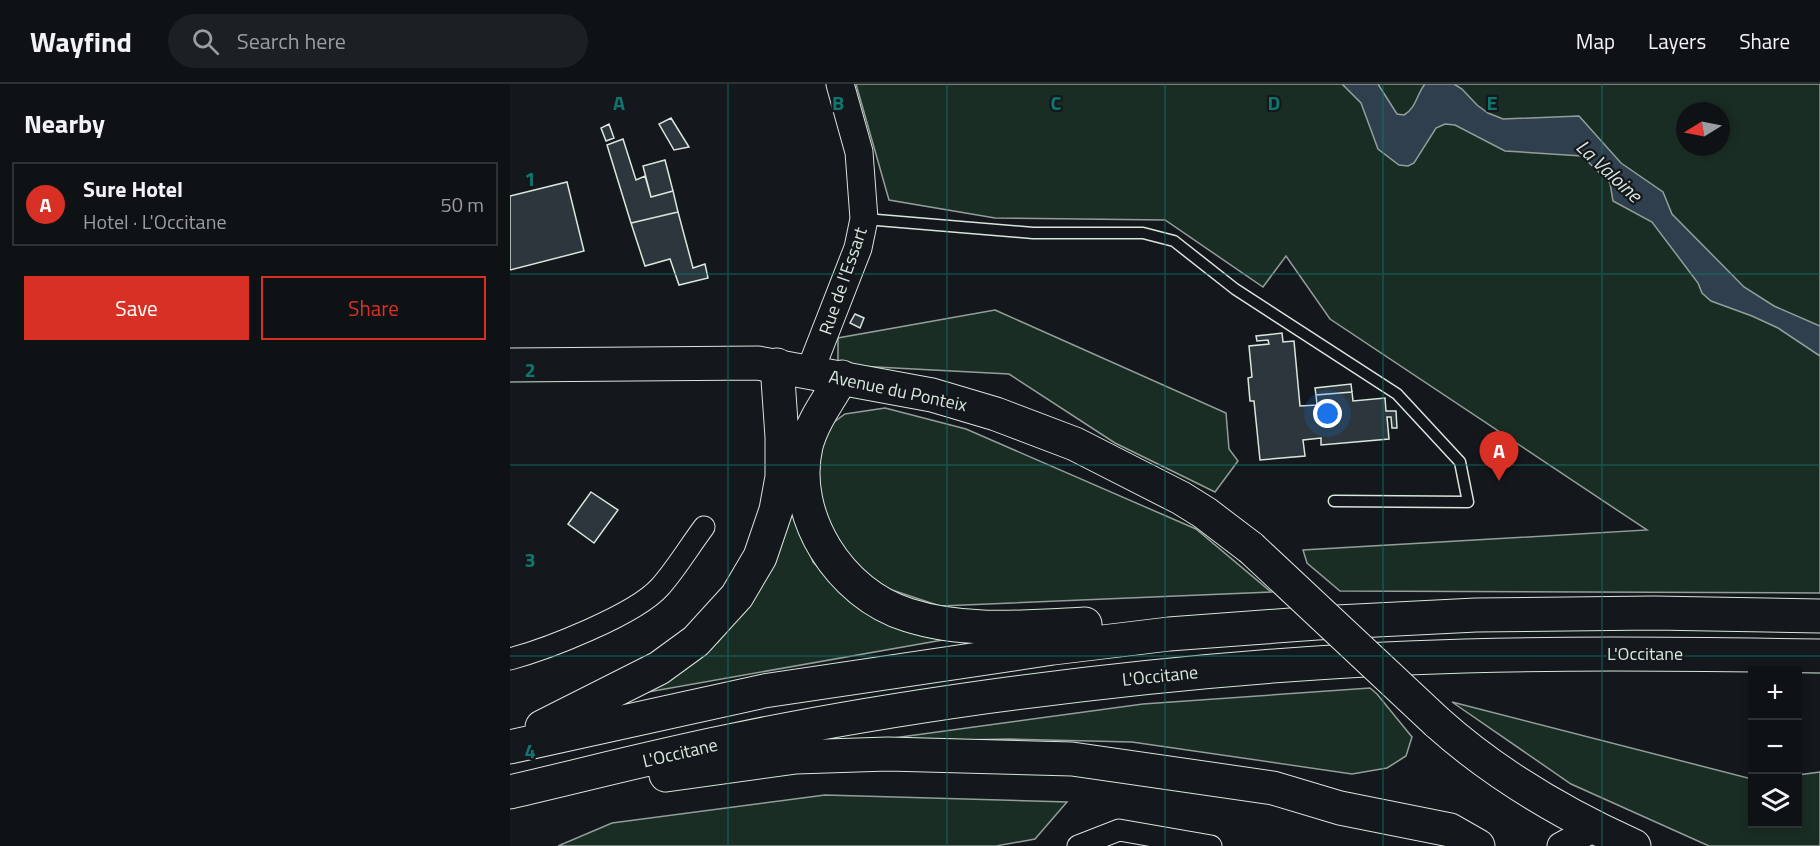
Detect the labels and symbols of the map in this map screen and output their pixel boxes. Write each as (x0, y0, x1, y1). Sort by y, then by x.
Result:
text: A (613, 87, 625, 118)
text: B (832, 87, 844, 118)
text: C (1051, 87, 1062, 118)
text: D (1268, 87, 1280, 118)
text: E (1486, 87, 1498, 118)
north arrow (1676, 102, 1730, 156)
water label: La Valoine (1569, 132, 1651, 211)
text: 1 (524, 163, 536, 194)
street label: Rue de l'Essart (811, 223, 874, 338)
text: 2 (524, 354, 536, 385)
street label: Avenue du Ponteix (827, 363, 970, 418)
your location (1313, 399, 1342, 428)
pin: A (1480, 432, 1518, 481)
text: 3 (524, 544, 536, 575)
street label: L'Occitane (1607, 640, 1683, 667)
street label: L'Occitane (1121, 658, 1199, 693)
street label: L'Occitane (640, 731, 720, 774)
text: 4 (524, 735, 536, 766)

